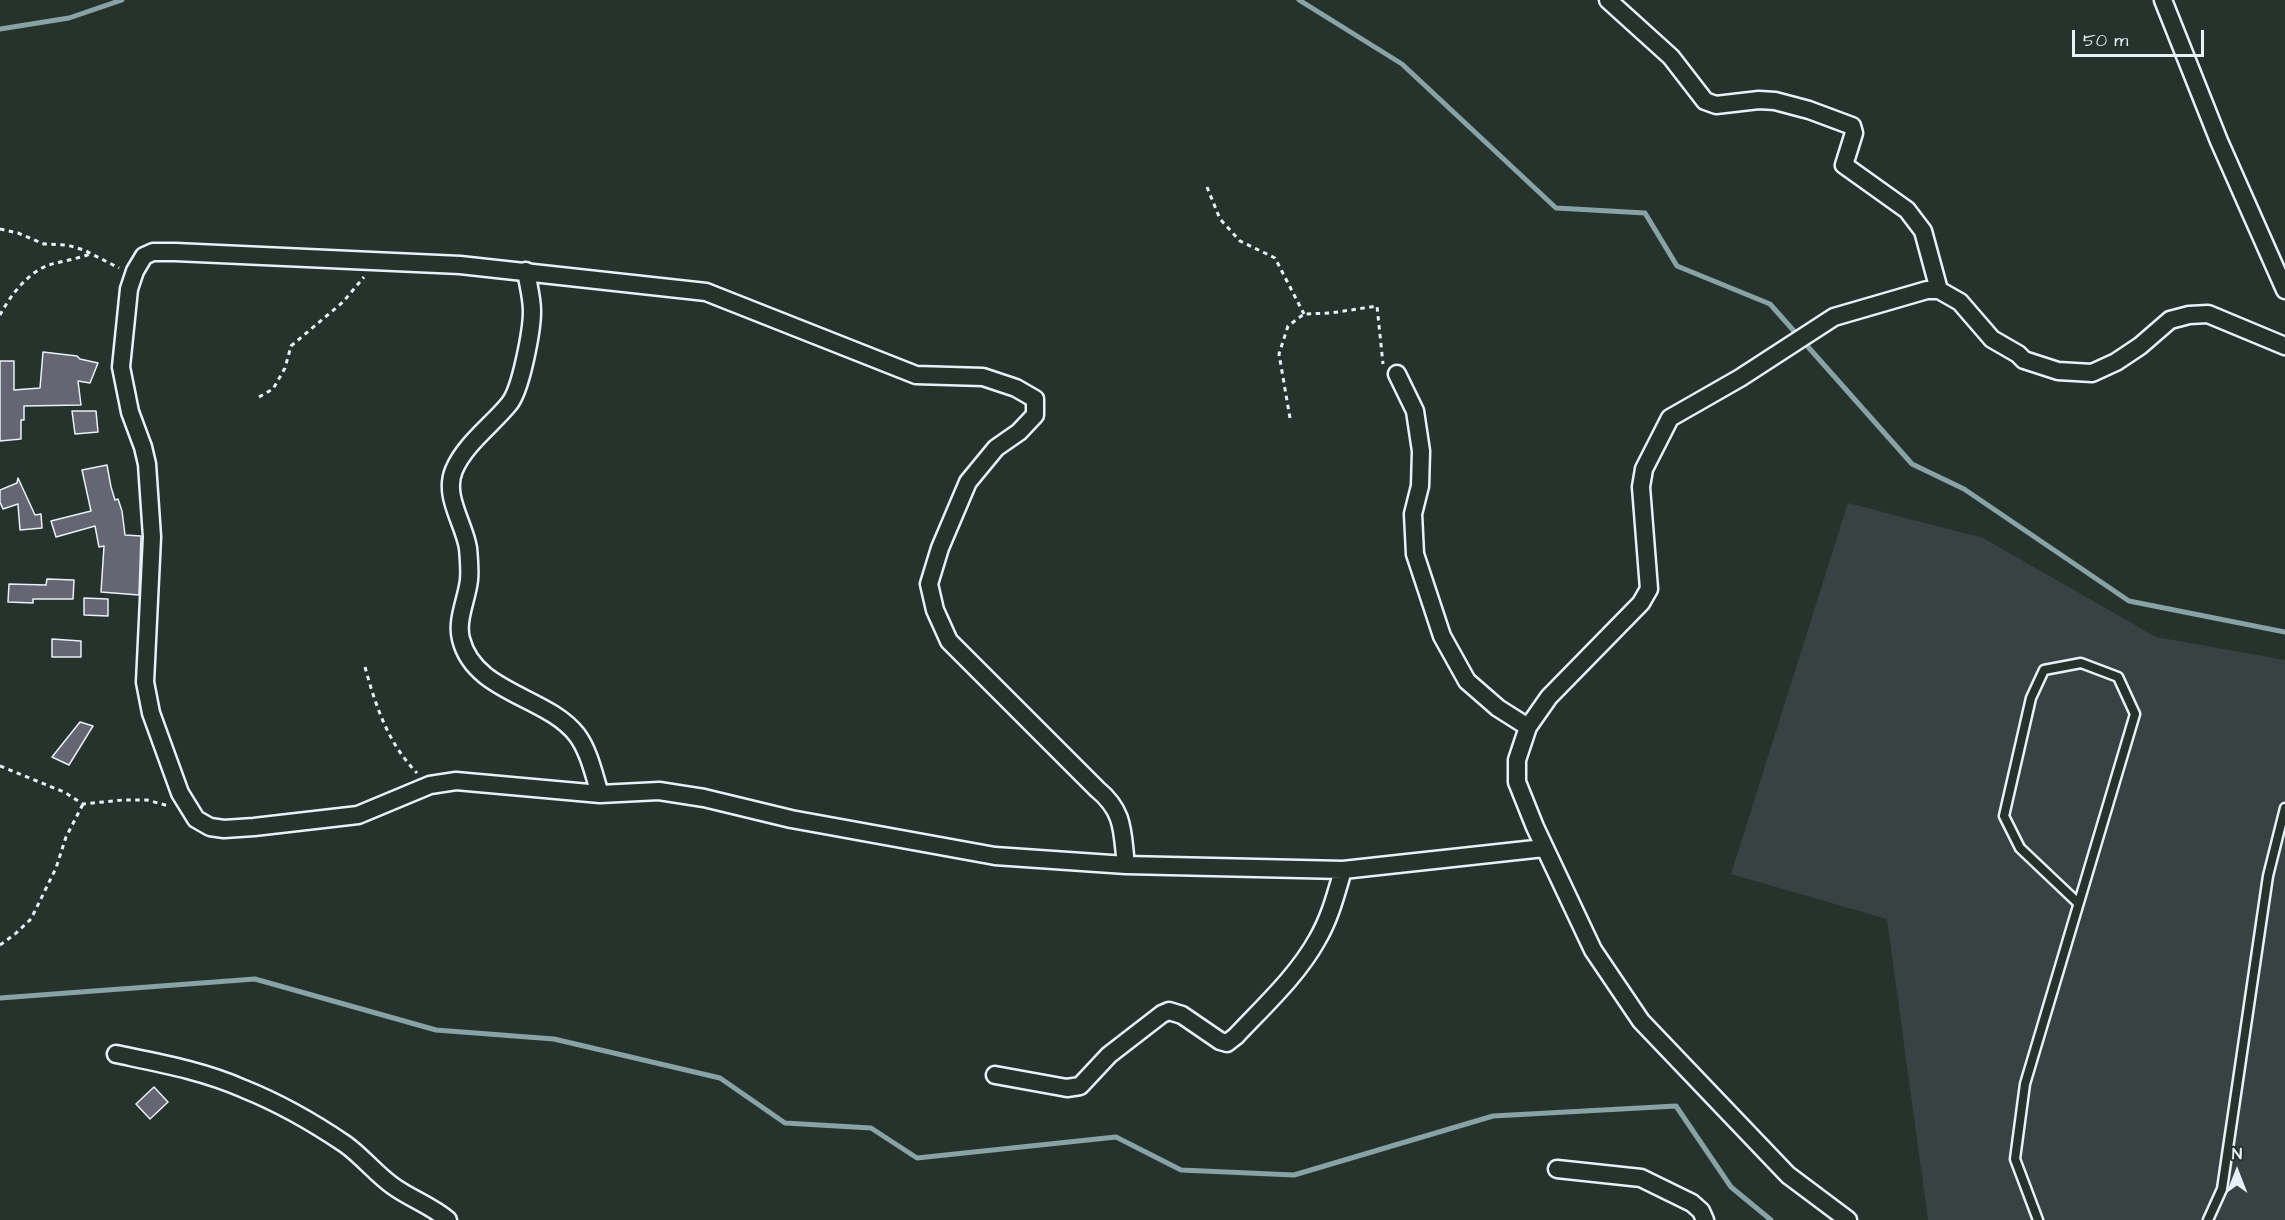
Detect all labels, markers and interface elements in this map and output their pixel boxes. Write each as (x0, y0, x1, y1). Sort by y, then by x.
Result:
scale bar (2075, 18, 2207, 56)
text: 50 m (2083, 28, 2128, 53)
north arrow (2207, 1142, 2267, 1202)
text: N (2232, 1143, 2242, 1165)

